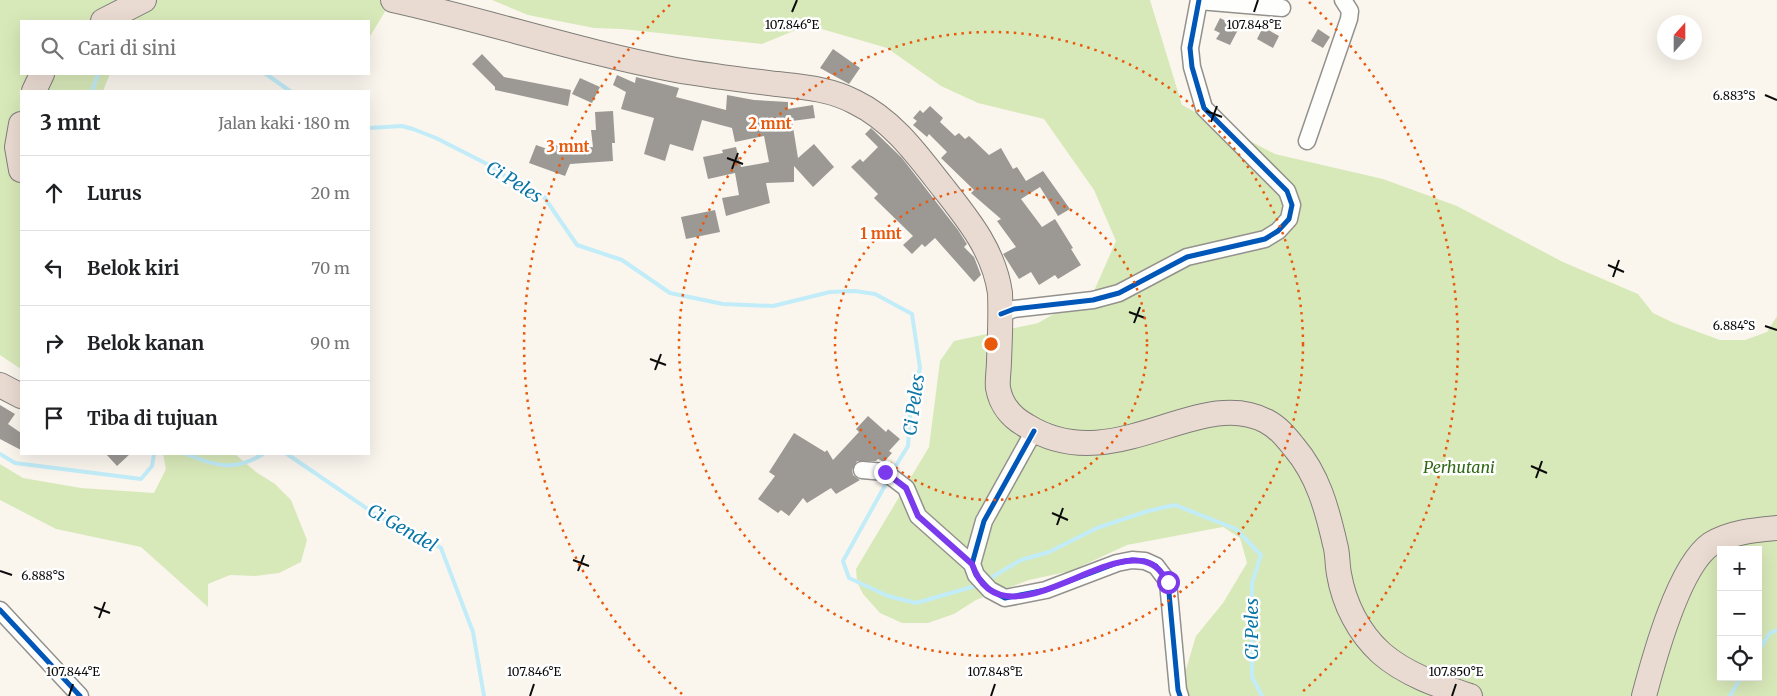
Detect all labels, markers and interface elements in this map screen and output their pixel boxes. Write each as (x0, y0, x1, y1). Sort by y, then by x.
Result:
north arrow (1657, 15, 1702, 60)
text: 107.846°E (765, 17, 819, 32)
text: 107.848°E (1227, 17, 1282, 32)
search box (20, 20, 370, 75)
icon: search (38, 34, 66, 62)
text: Cari di sini (78, 36, 176, 60)
text: 6.883°S (1713, 88, 1755, 103)
text: 3 mnt (40, 109, 101, 136)
text: Jalan kaki · 180 m (218, 113, 350, 133)
text: 2 mnt (748, 114, 792, 133)
text: 3 mnt (546, 137, 590, 156)
water label: Ci Peles (482, 155, 547, 208)
icon: ahead (40, 179, 68, 207)
text: Lurus (87, 181, 142, 205)
text: 20 m (311, 183, 350, 203)
text: 1 mnt (860, 224, 902, 243)
icon: left (40, 254, 68, 282)
text: Belok kiri (87, 256, 179, 280)
text: 70 m (311, 258, 350, 278)
text: 6.884°S (1713, 318, 1755, 333)
icon: right (40, 329, 68, 357)
text: Belok kanan (87, 331, 204, 355)
text: 90 m (310, 333, 350, 353)
centre of rings (982, 335, 1000, 353)
water label: Ci Peles (898, 373, 929, 437)
icon: arrive (40, 404, 68, 432)
text: Tiba di tujuan (87, 406, 218, 430)
park label: Perhutani (1423, 457, 1495, 477)
route end (874, 461, 897, 484)
water label: Ci Gendel (363, 498, 441, 557)
map controls (1717, 546, 1762, 681)
button: + (1717, 546, 1762, 591)
text: 6.888°S (21, 568, 65, 583)
route start (1157, 571, 1180, 594)
button: − (1717, 591, 1762, 636)
water label: Ci Peles (1240, 598, 1263, 660)
button: locate (1717, 636, 1762, 681)
text: 107.844°E (46, 664, 100, 679)
text: 107.846°E (507, 664, 561, 679)
text: 107.848°E (968, 664, 1023, 679)
text: 107.850°E (1429, 664, 1484, 679)

